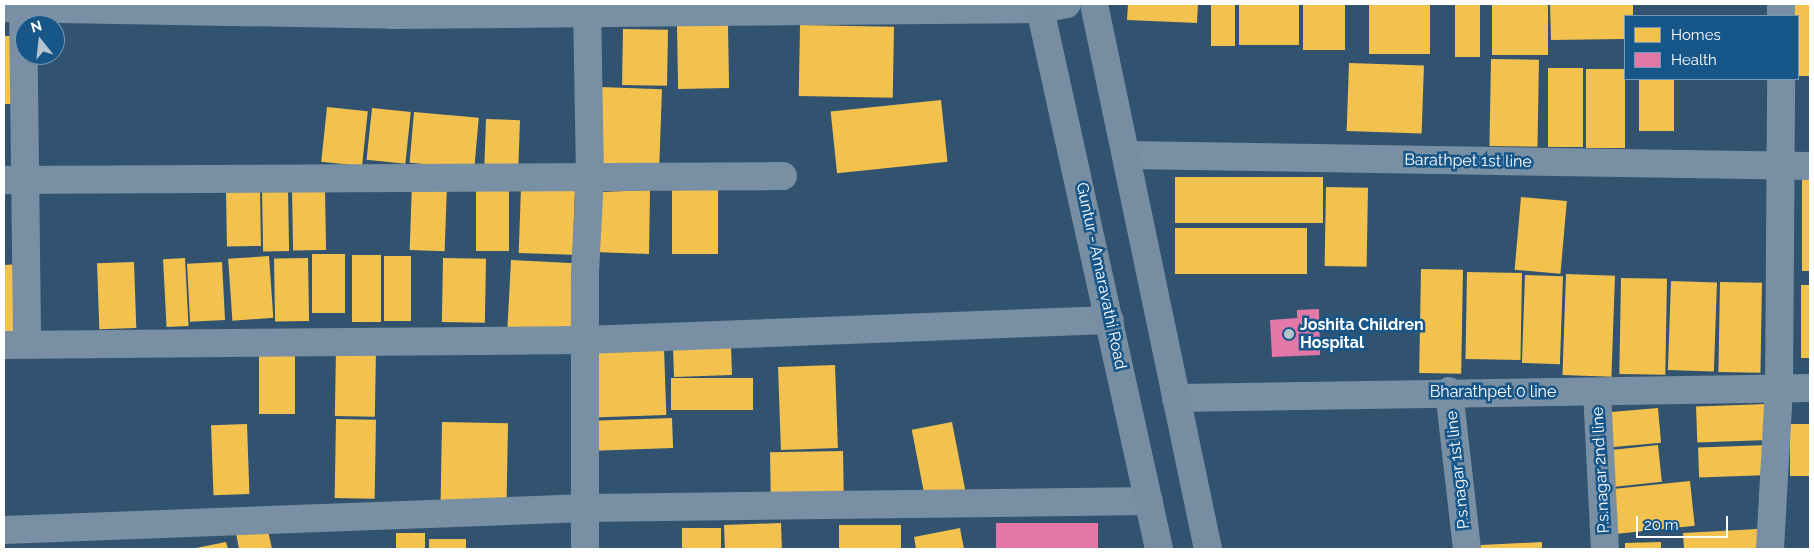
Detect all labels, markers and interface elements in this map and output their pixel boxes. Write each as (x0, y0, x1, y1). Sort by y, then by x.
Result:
north arrow (15, 15, 65, 65)
legend (1624, 15, 1799, 80)
text: N (29, 17, 43, 36)
text: Homes (1671, 26, 1721, 44)
text: Health (1671, 51, 1717, 69)
street label: Barathpet 1st line (1404, 150, 1532, 172)
street label: Guntur - Amaravathi Road (1072, 180, 1130, 372)
place label: Joshita Children Hospital (1300, 315, 1424, 353)
marker: Joshita Children Hospital (1282, 327, 1296, 341)
street label: Bharathpet 0 line (1430, 382, 1556, 402)
street label: P.s.nagar 2nd line (1588, 406, 1614, 534)
street label: P.s.nagar 1st line (1442, 410, 1474, 530)
scale bar (1639, 506, 1732, 538)
text: 20 m (1644, 516, 1679, 534)

